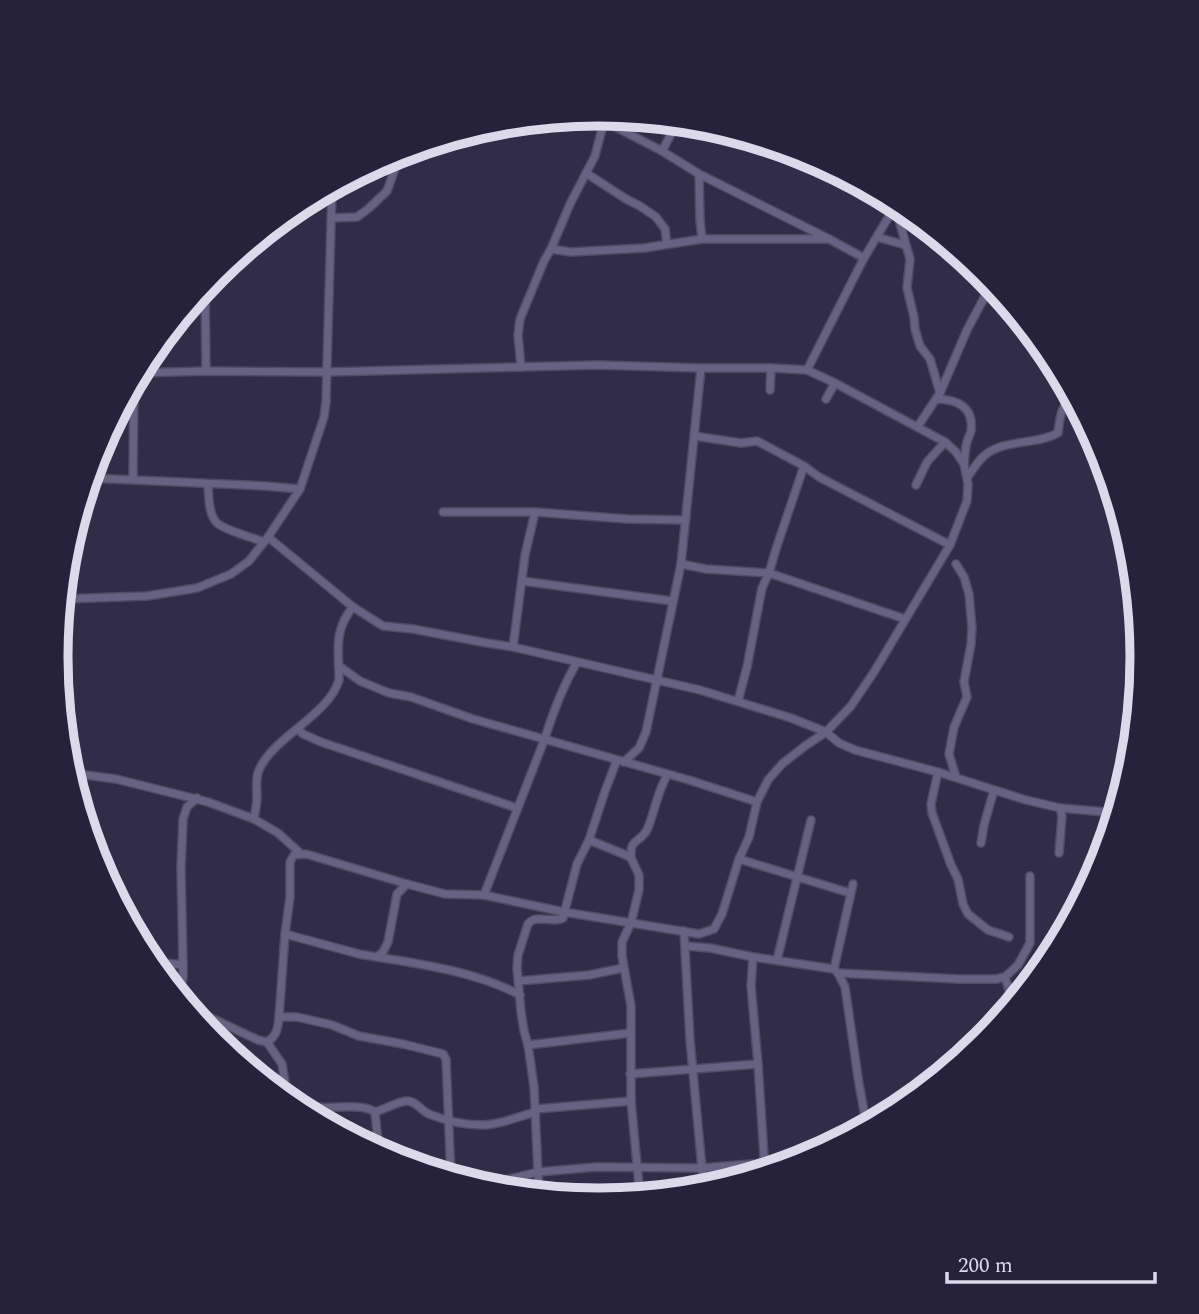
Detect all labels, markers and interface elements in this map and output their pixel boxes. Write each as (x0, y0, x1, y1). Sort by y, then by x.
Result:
scale bar (947, 1240, 1155, 1284)
text: 200 m (958, 1250, 1013, 1282)

